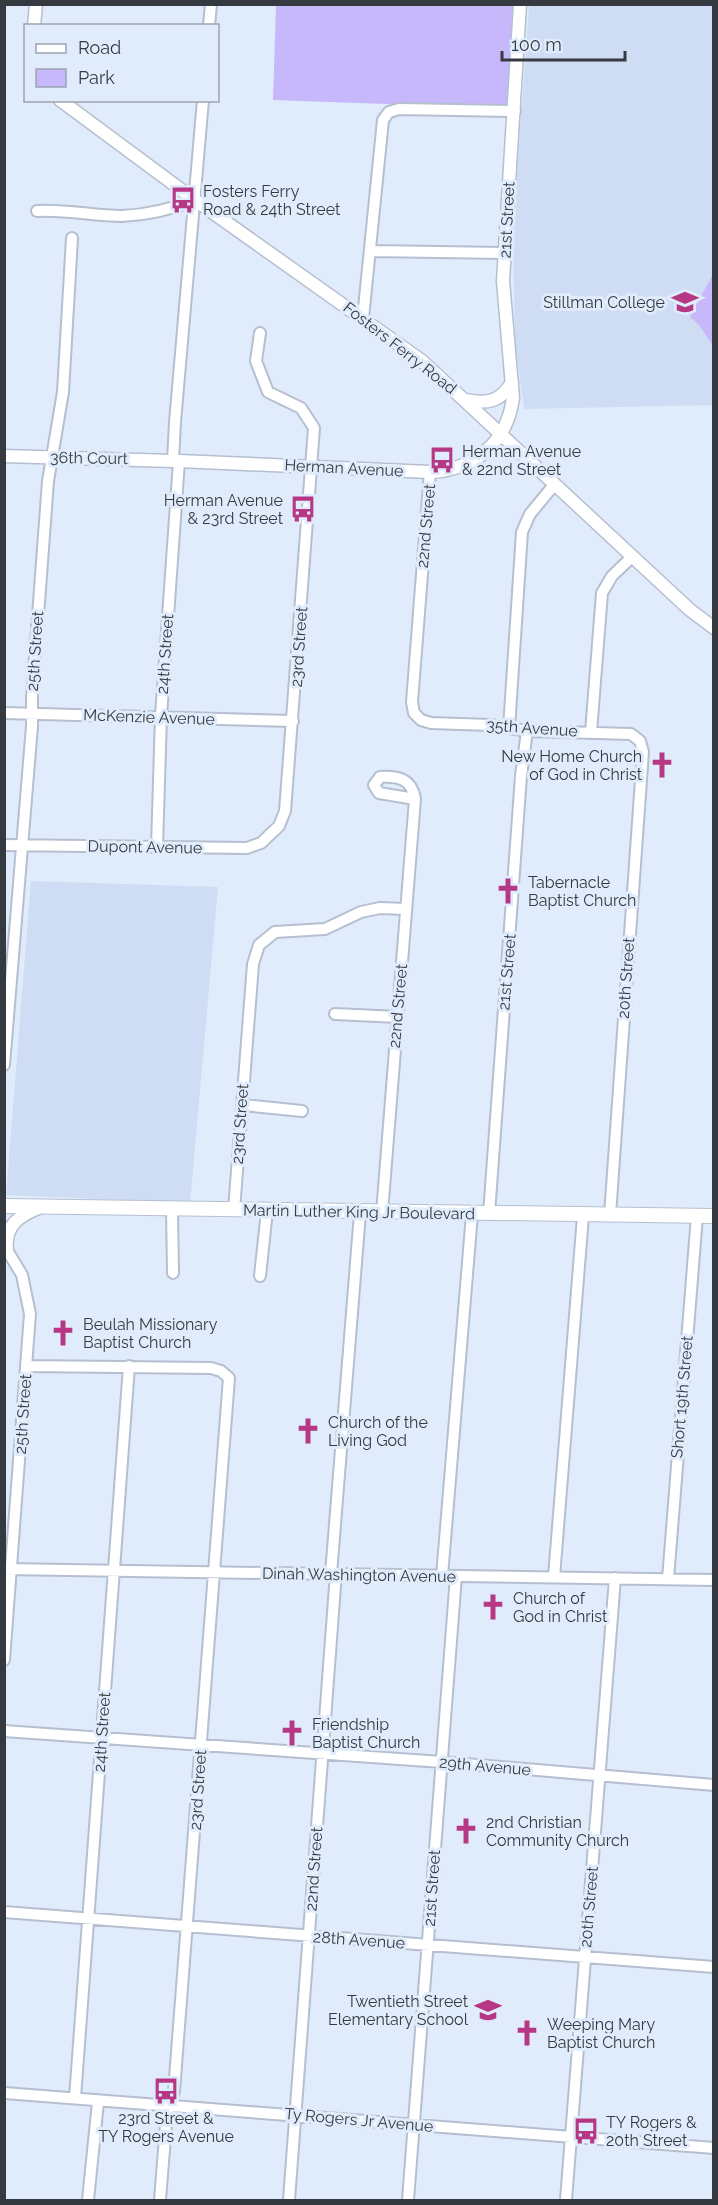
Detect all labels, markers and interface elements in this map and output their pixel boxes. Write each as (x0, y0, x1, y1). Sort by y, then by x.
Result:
legend (24, 24, 219, 102)
scale bar (502, 24, 625, 62)
text: 100 m (511, 34, 562, 55)
text: Road (78, 37, 121, 58)
text: Park (78, 67, 115, 88)
street label: 21st Street (496, 181, 519, 259)
place label: Fosters Ferry Road & 24th Street (203, 182, 341, 219)
bus stop icon: Fosters Ferry Road & 24th Street (168, 185, 198, 215)
school or university icon: Stillman College (670, 287, 700, 317)
place label: Stillman College (543, 293, 665, 312)
street label: Fosters Ferry Road (340, 298, 460, 398)
place label: Herman Avenue & 22nd Street (462, 442, 581, 479)
bus stop icon: Herman Avenue & 22nd Street (427, 445, 457, 475)
street label: 36th Court (50, 448, 129, 468)
street label: Herman Avenue (284, 455, 404, 481)
street label: 22nd Street (413, 483, 439, 569)
place label: Herman Avenue & 23rd Street (164, 491, 284, 528)
bus stop icon: Herman Avenue & 23rd Street (288, 494, 318, 524)
street label: 23rd Street (287, 605, 311, 688)
street label: 25th Street (23, 610, 47, 692)
street label: 24th Street (153, 613, 177, 695)
street label: McKenzie Avenue (83, 705, 215, 729)
street label: 35th Avenue (486, 715, 578, 741)
place label: New Home Church of God in Christ (501, 747, 643, 784)
church icon: New Home Church of God in Christ (647, 750, 677, 780)
street label: Dupont Avenue (87, 837, 203, 857)
place label: Tabernacle Baptist Church (528, 873, 636, 910)
church icon: Tabernacle Baptist Church (493, 876, 523, 906)
street label: 21st Street (494, 932, 520, 1011)
street label: 20th Street (614, 936, 638, 1019)
street label: 22nd Street (385, 963, 411, 1049)
street label: 23rd Street (228, 1082, 252, 1165)
street label: Martin Luther King Jr Boulevard (243, 1200, 475, 1224)
place label: Beulah Missionary Baptist Church (83, 1315, 218, 1352)
church icon: Beulah Missionary Baptist Church (48, 1318, 78, 1348)
street label: Short 19th Street (667, 1334, 697, 1459)
street label: 25th Street (11, 1373, 35, 1455)
place label: Church of the Living God (328, 1413, 428, 1450)
church icon: Church of the Living God (293, 1416, 323, 1446)
street label: Dinah Washington Avenue (262, 1564, 456, 1586)
place label: Church of God in Christ (513, 1589, 608, 1626)
church icon: Church of God in Christ (478, 1592, 508, 1622)
street label: 24th Street (90, 1691, 114, 1773)
place label: Friendship Baptist Church (312, 1715, 420, 1752)
church icon: Friendship Baptist Church (277, 1718, 307, 1748)
street label: 23rd Street (186, 1748, 210, 1831)
street label: 29th Avenue (438, 1753, 532, 1779)
place label: 2nd Christian Community Church (486, 1813, 629, 1850)
church icon: 2nd Christian Community Church (451, 1816, 481, 1846)
street label: 22nd Street (302, 1826, 326, 1912)
street label: 21st Street (420, 1848, 444, 1927)
street label: 20th Street (576, 1865, 602, 1948)
street label: 28th Avenue (312, 1927, 406, 1953)
place label: Twentieth Street Elementary School (328, 1992, 469, 2029)
school or university icon: Twentieth Street Elementary School (473, 1995, 503, 2025)
place label: Weeping Mary Baptist Church (547, 2015, 655, 2052)
church icon: Weeping Mary Baptist Church (512, 2018, 542, 2048)
bus stop icon: 23rd Street & TY Rogers Avenue (151, 2076, 181, 2106)
street label: Ty Rogers Jr Avenue (284, 2104, 434, 2136)
place label: 23rd Street & TY Rogers Avenue (98, 2109, 234, 2146)
place label: TY Rogers & 20th Street (606, 2113, 697, 2150)
bus stop icon: TY Rogers & 20th Street (571, 2116, 601, 2146)

